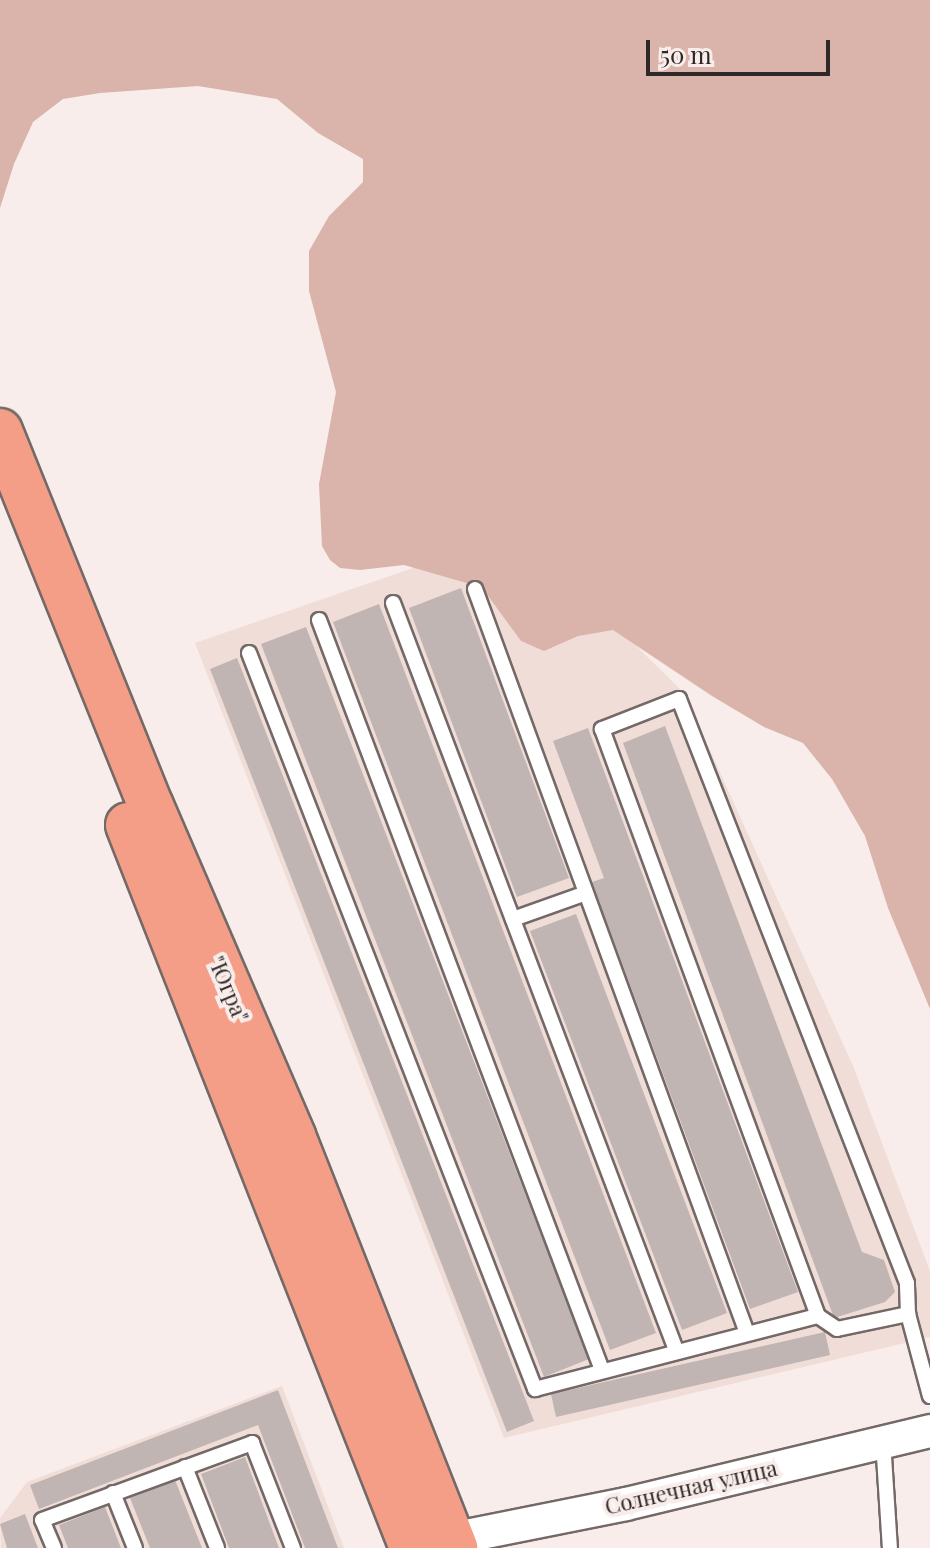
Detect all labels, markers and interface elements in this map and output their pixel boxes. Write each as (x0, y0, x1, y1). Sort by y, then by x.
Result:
scale bar (650, 24, 834, 74)
text: 50 m (660, 38, 712, 70)
street label: "Югра" (203, 952, 255, 1026)
street label: Солнечная улица (602, 1454, 780, 1520)

